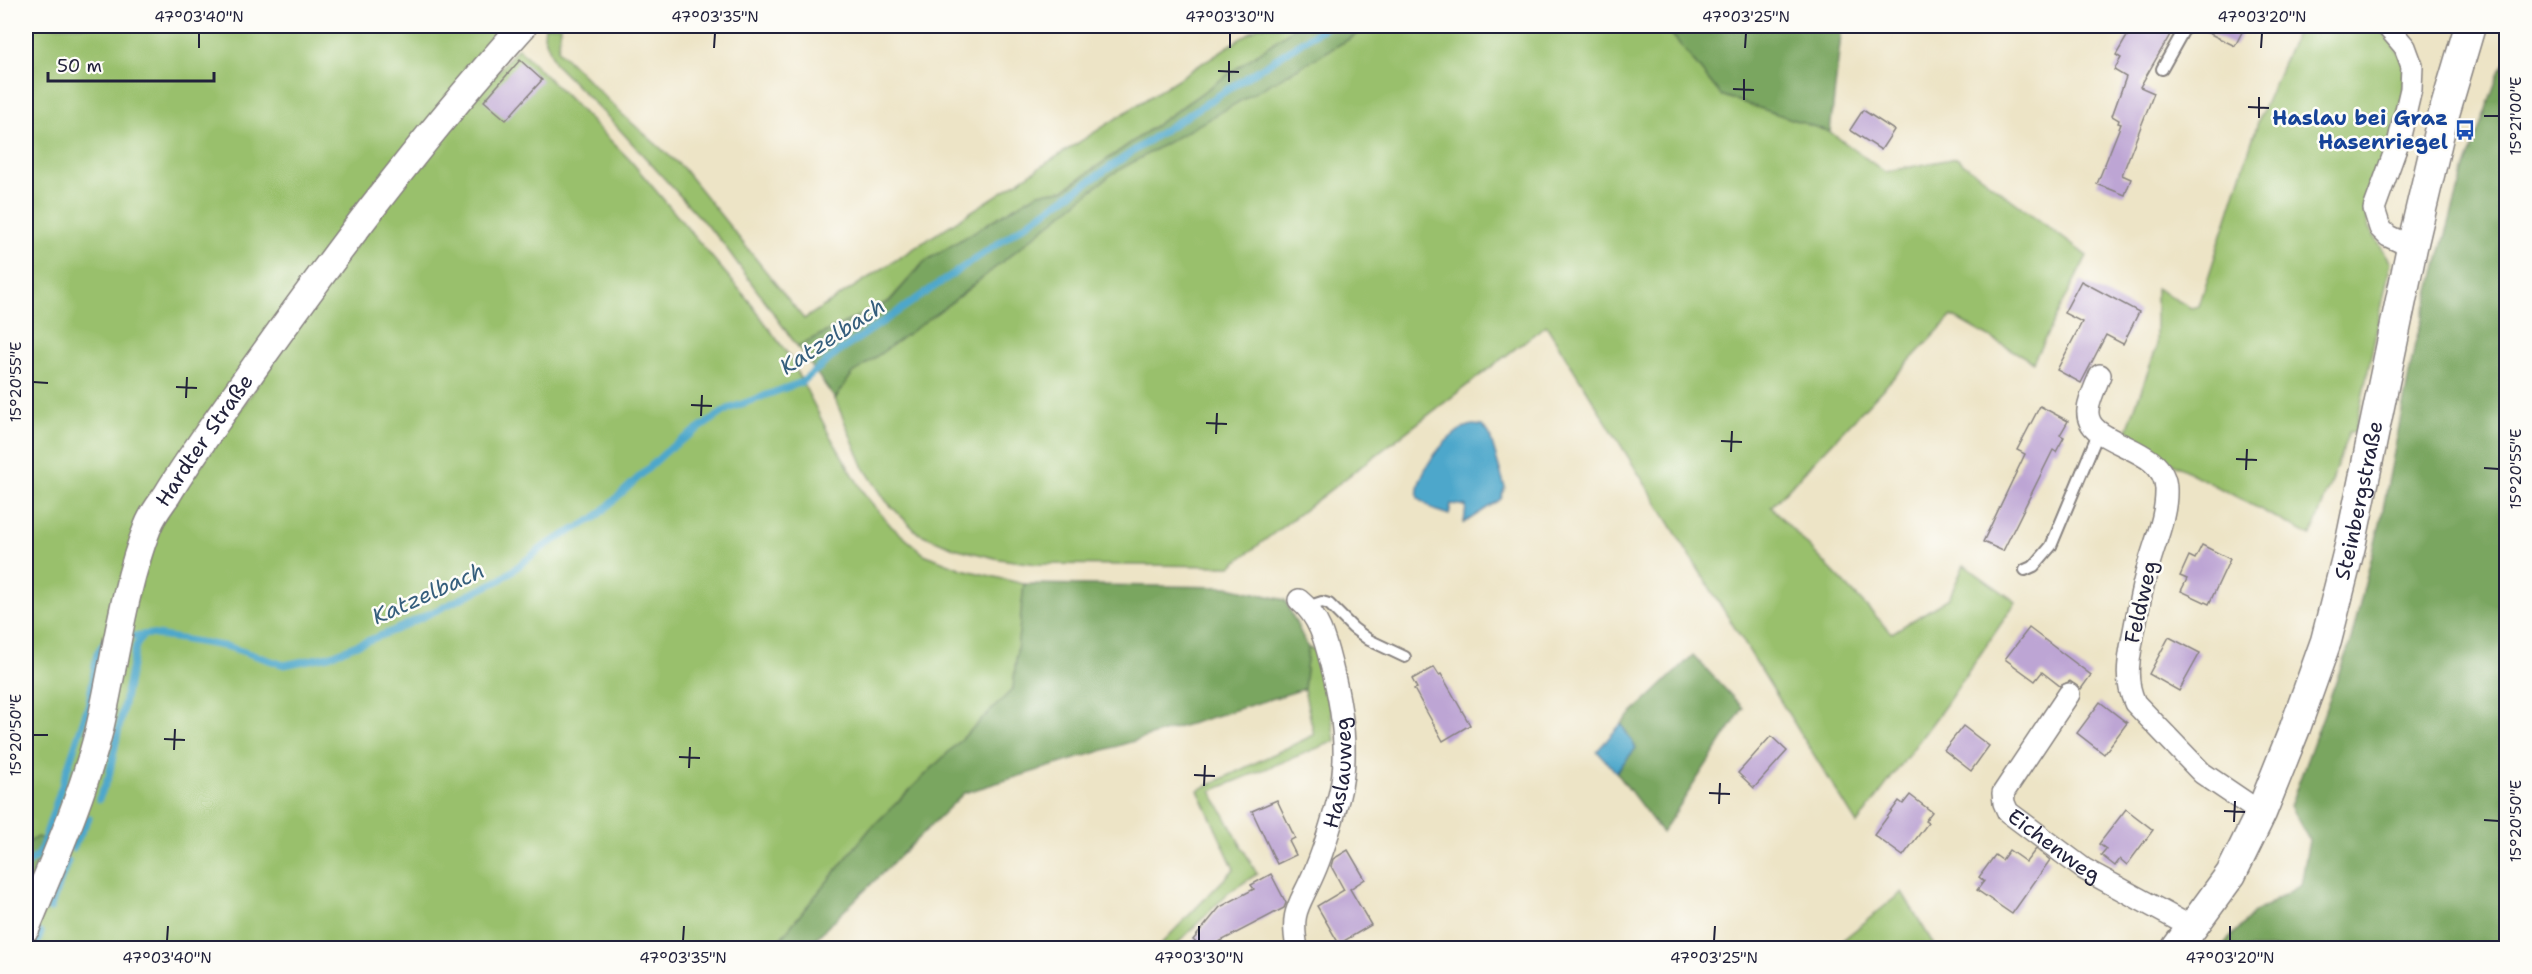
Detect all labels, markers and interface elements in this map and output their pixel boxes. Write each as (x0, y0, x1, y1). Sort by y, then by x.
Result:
text: 47°03'40"N (154, 7, 244, 27)
text: 47°03'35"N (671, 7, 759, 27)
text: 47°03'30"N (1185, 7, 1275, 27)
text: 47°03'25"N (1702, 7, 1790, 27)
text: 47°03'20"N (2217, 7, 2307, 27)
scale bar (48, 45, 214, 83)
text: 50 m (57, 54, 102, 78)
text: 15°21'00"E (2506, 77, 2526, 155)
place label: Haslau bei Graz Hasenriegel (2272, 104, 2448, 156)
bus stop icon: Haslau bei Graz Hasenriegel (2453, 118, 2477, 142)
water label: Katzelbach (774, 291, 891, 381)
text: 15°20'55"E (6, 342, 26, 422)
street label: Hardter Straße (149, 368, 260, 512)
street label: Steinbergstraße (2328, 418, 2390, 583)
text: 15°20'55"E (2506, 429, 2526, 509)
water label: Katzelbach (367, 556, 489, 631)
street label: Feldweg (2118, 558, 2164, 646)
text: 15°20'50"E (6, 694, 26, 776)
street label: Haslauweg (1317, 716, 1358, 832)
text: 15°20'50"E (2506, 780, 2526, 862)
street label: Eichenweg (2002, 803, 2105, 889)
text: 47°03'40"N (122, 948, 212, 968)
text: 47°03'35"N (639, 948, 727, 968)
text: 47°03'30"N (1154, 948, 1244, 968)
text: 47°03'25"N (1670, 948, 1758, 968)
text: 47°03'20"N (2185, 948, 2275, 968)

